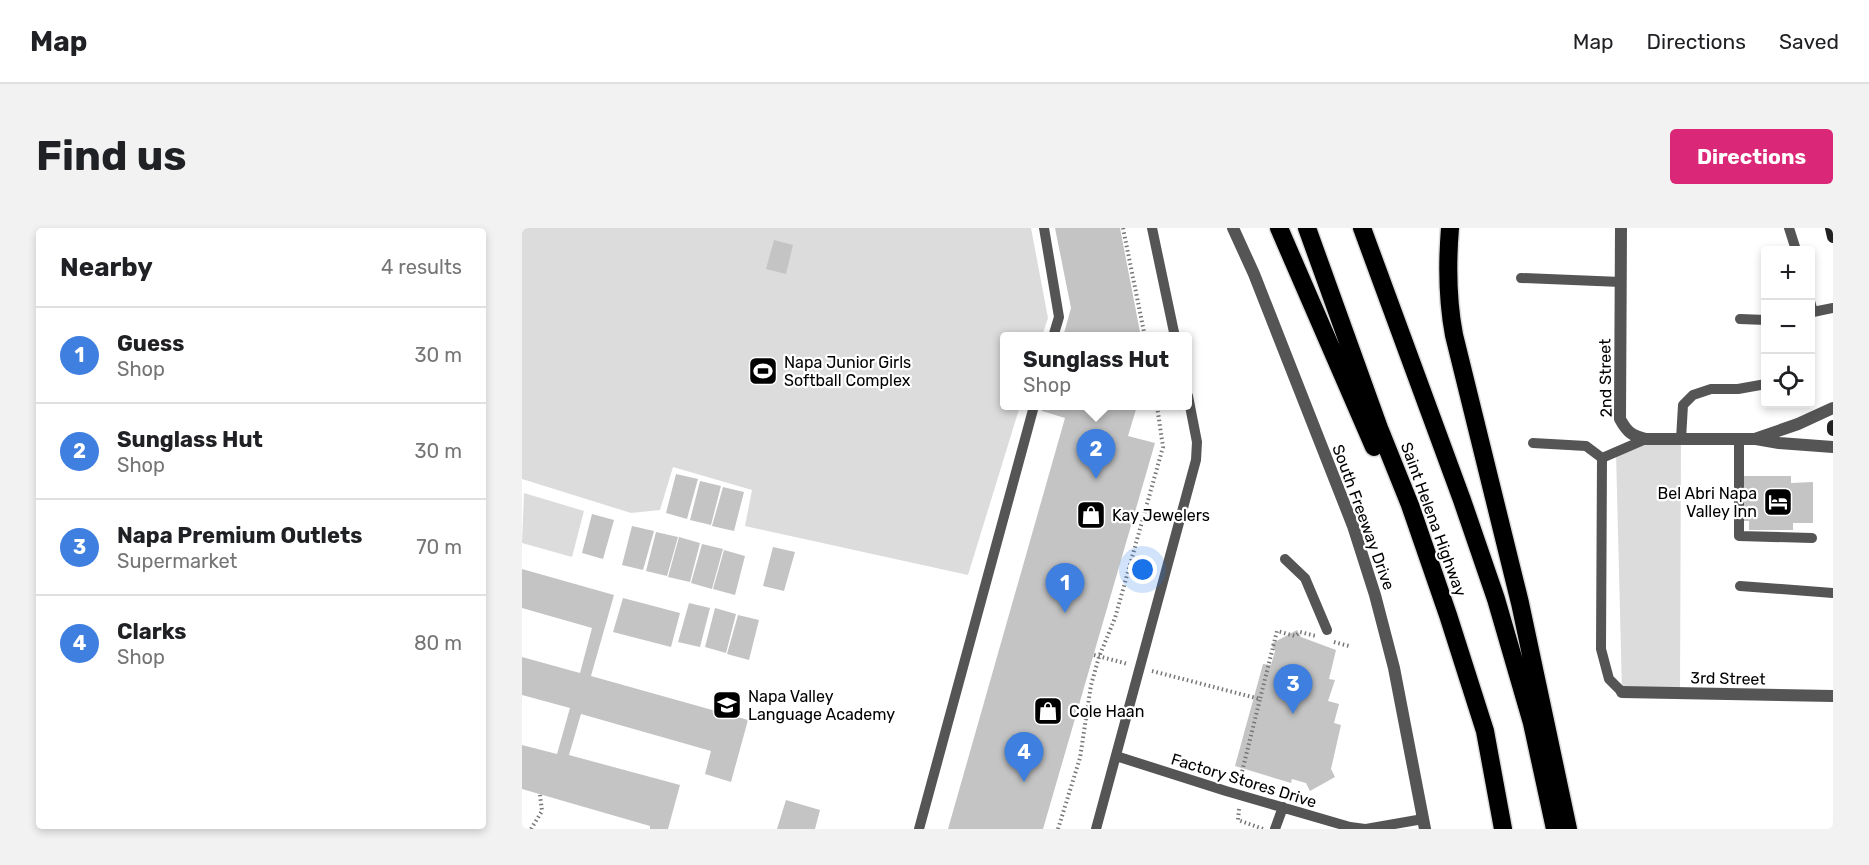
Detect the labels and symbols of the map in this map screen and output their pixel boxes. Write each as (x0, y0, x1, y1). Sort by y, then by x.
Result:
street label: 2nd Street (1595, 338, 1616, 418)
place label: Napa Junior Girls Softball Complex (784, 353, 911, 390)
sports icon: Napa Junior Girls Softball Complex (747, 355, 779, 387)
pin: 2 (1076, 430, 1116, 479)
street label: Saint Helena Highway (1397, 439, 1470, 599)
street label: South Freeway Drive (1328, 442, 1399, 593)
place label: Bel Abri Napa Valley Inn (1658, 484, 1757, 521)
hotel icon: Bel Abri Napa Valley Inn (1762, 486, 1794, 518)
shop icon: Kay Jewelers (1075, 499, 1107, 531)
place label: Kay Jewelers (1112, 506, 1210, 525)
your location (1128, 555, 1157, 584)
pin: 1 (1046, 564, 1084, 613)
pin: 3 (1274, 664, 1312, 714)
street label: 3rd Street (1690, 668, 1766, 689)
place label: Napa Valley Language Academy (748, 687, 895, 724)
school or university icon: Napa Valley Language Academy (711, 689, 743, 721)
shop icon: Cole Haan (1032, 695, 1064, 727)
place label: Cole Haan (1069, 702, 1144, 721)
pin: 4 (1004, 732, 1044, 782)
street label: Factory Stores Drive (1169, 749, 1319, 812)

